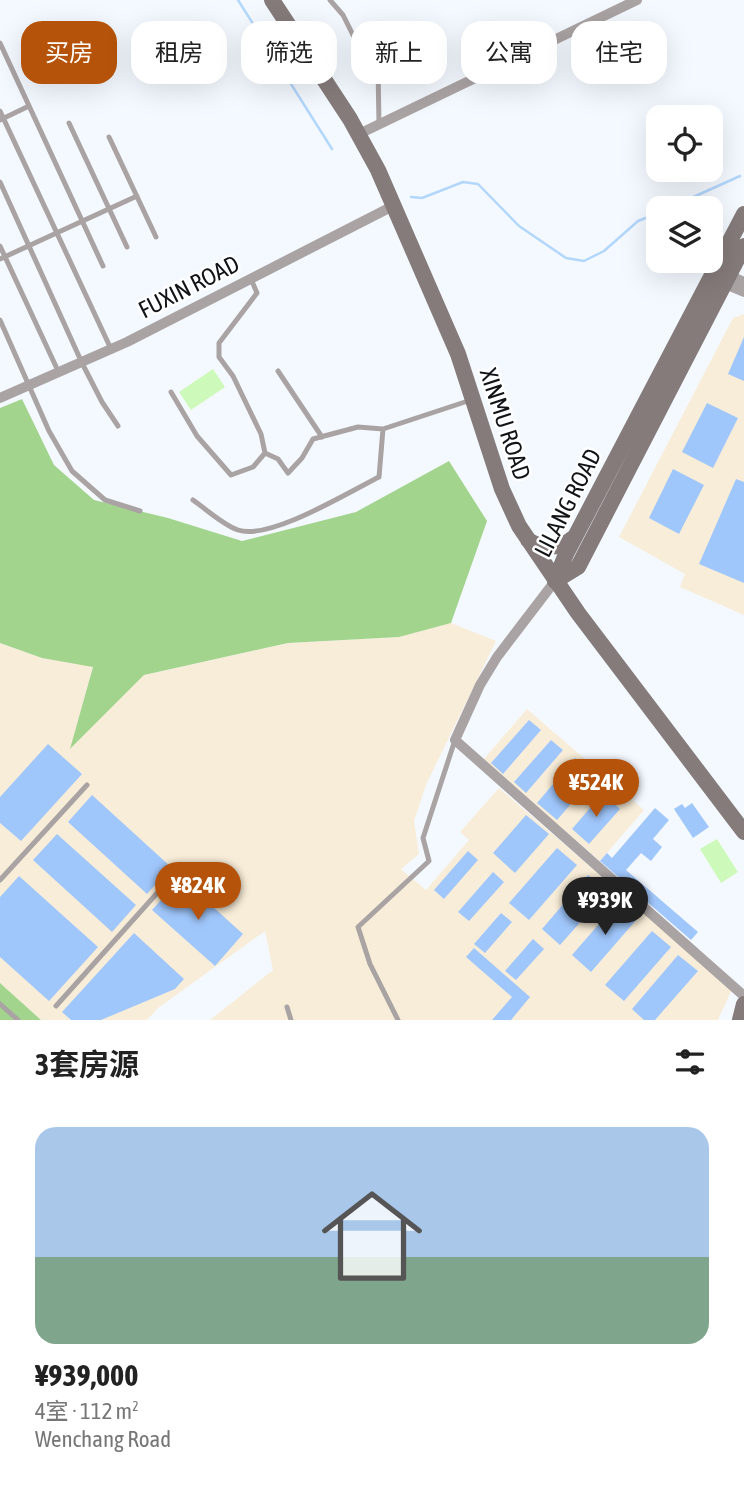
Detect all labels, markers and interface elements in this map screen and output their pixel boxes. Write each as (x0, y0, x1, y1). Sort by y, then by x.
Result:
chip: 买房 (21, 21, 117, 84)
chip: 租房 (131, 21, 227, 84)
chip: 筛选 (241, 21, 337, 84)
chip: 新上 (351, 21, 447, 84)
chip: 公寓 (461, 21, 557, 84)
chip: 住宅 (571, 21, 667, 84)
map controls (646, 105, 723, 273)
button: locate (646, 105, 723, 182)
button: layers (646, 196, 723, 273)
street label: FUXIN ROAD (134, 250, 244, 323)
street label: XINMU ROAD (475, 365, 536, 483)
street label: LILANG ROAD (529, 444, 606, 561)
pin: ¥524K (547, 760, 645, 819)
text: ¥524K (569, 769, 623, 795)
pin: ¥824K (149, 862, 247, 922)
text: ¥824K (171, 872, 225, 898)
pin: ¥939K (556, 878, 654, 937)
text: ¥939K (578, 887, 632, 913)
icon: filters (671, 1043, 709, 1081)
text: 3套房源 (35, 1047, 139, 1081)
icon: home (309, 1173, 435, 1299)
text: ¥939,000 (35, 1358, 138, 1392)
text: 4室 · 112 m² (35, 1398, 139, 1424)
text: Wenchang Road (35, 1426, 171, 1452)

